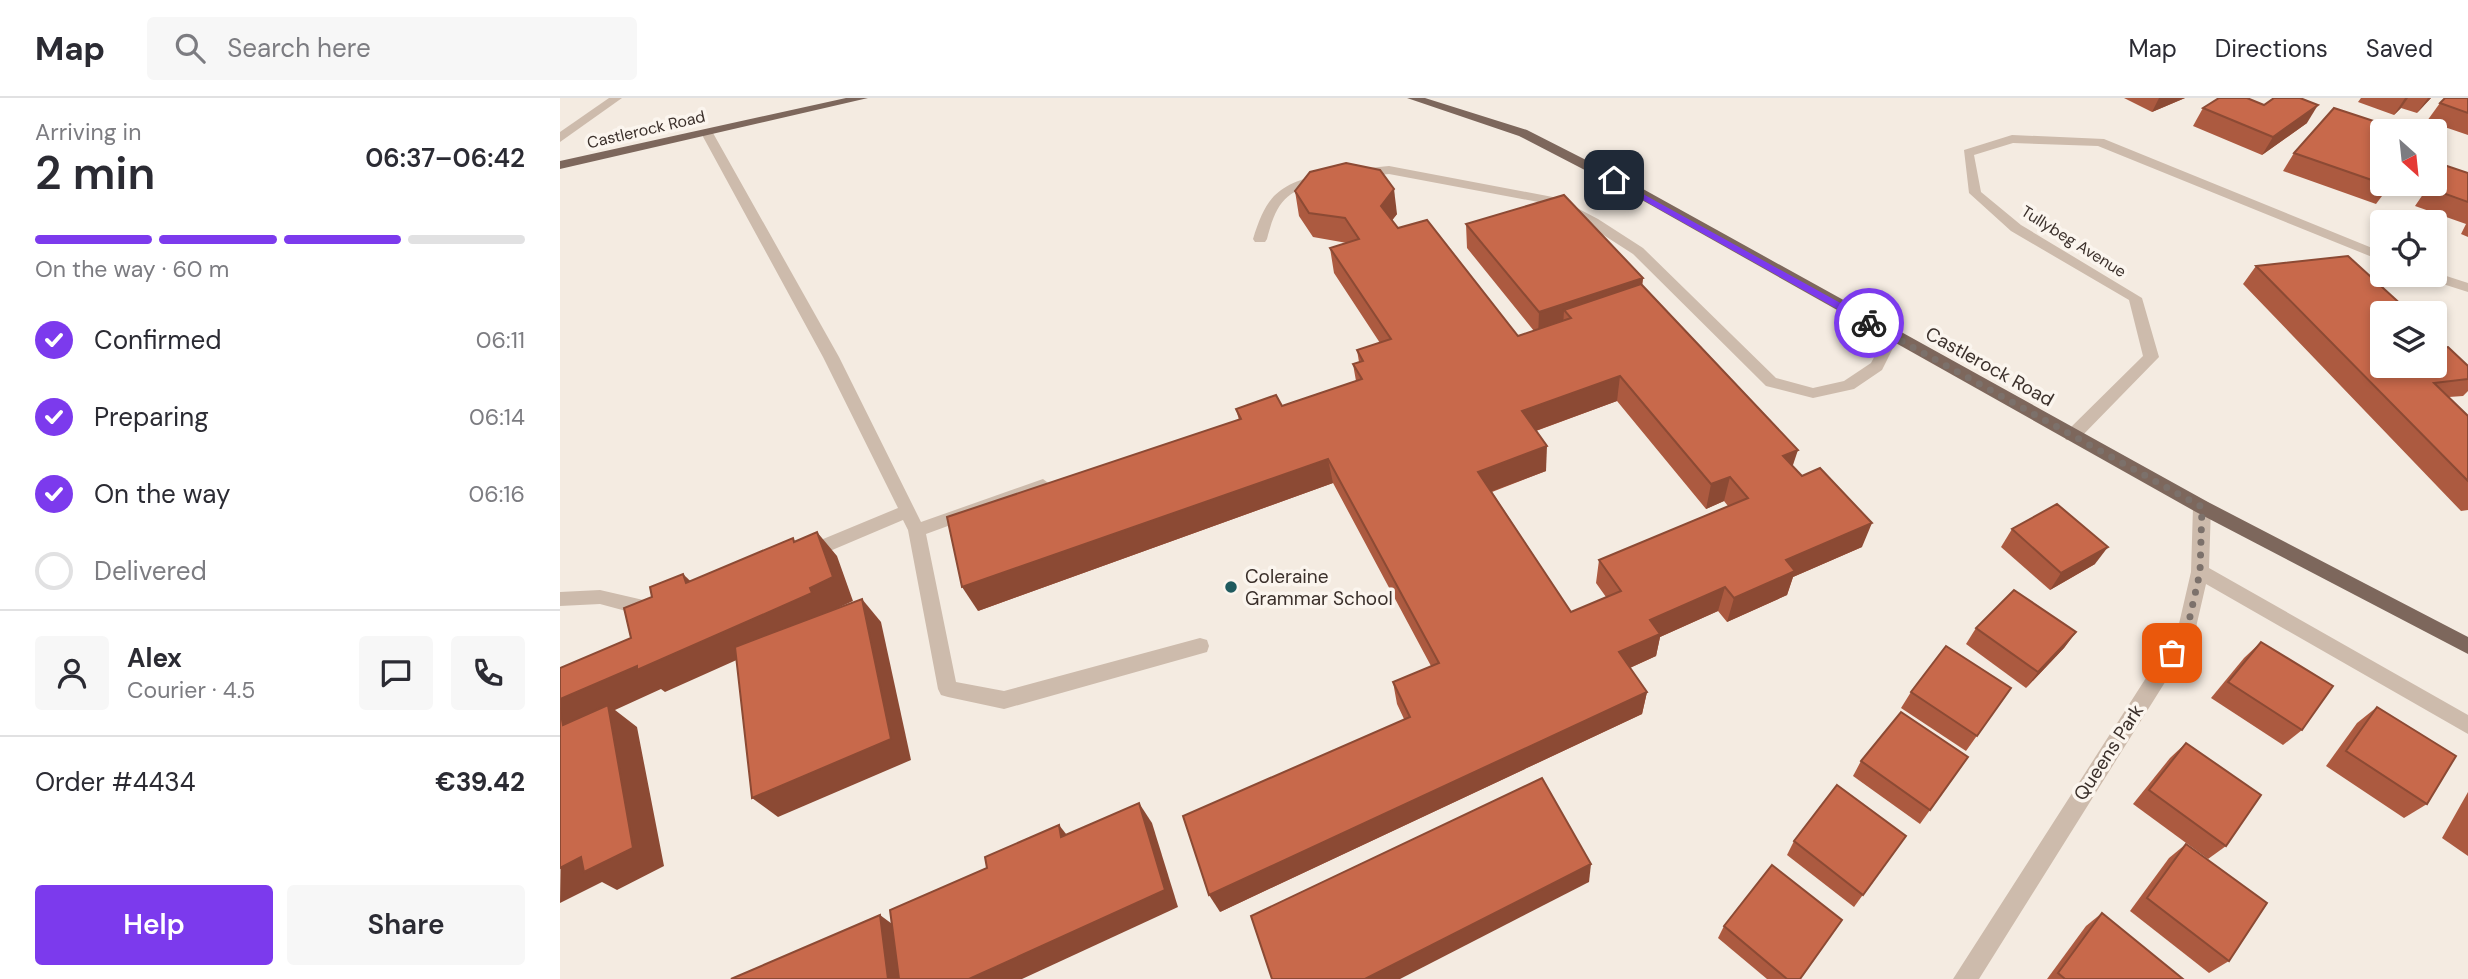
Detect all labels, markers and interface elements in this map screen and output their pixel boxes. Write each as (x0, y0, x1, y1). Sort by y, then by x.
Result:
search box (147, 17, 637, 80)
text: Map (35, 27, 105, 70)
icon: search (171, 29, 209, 67)
text: Search here (227, 31, 371, 65)
text: Map (2129, 33, 2177, 64)
text: Directions (2215, 33, 2328, 64)
text: Saved (2366, 33, 2433, 64)
street label: Castlerock Road (585, 106, 707, 153)
text: Arriving in (35, 117, 141, 147)
north arrow (2370, 119, 2446, 196)
map controls (2370, 119, 2447, 378)
text: 06:37–06:42 (365, 141, 525, 175)
text: 2 min (35, 143, 155, 203)
pin (1584, 150, 1644, 210)
icon: home (1595, 161, 1633, 199)
street label: Tullybeg Avenue (2017, 201, 2130, 282)
button: locate (2370, 210, 2447, 287)
text: On the way · 60 m (35, 254, 229, 284)
courier (1834, 288, 1904, 358)
button: layers (2370, 301, 2447, 378)
icon: bike (1850, 304, 1888, 342)
icon: check (35, 321, 73, 359)
street label: Castlerock Road (1921, 321, 2058, 412)
text: Confirmed (94, 323, 221, 357)
text: 06:11 (476, 325, 525, 355)
icon: check (35, 398, 73, 436)
text: Preparing (94, 400, 209, 434)
text: 06:14 (469, 402, 525, 432)
icon: check (35, 475, 73, 513)
text: On the way (94, 477, 230, 511)
text: 06:16 (469, 479, 525, 509)
text: Delivered (94, 554, 207, 588)
place label: Coleraine Grammar School (1245, 564, 1393, 611)
marker: Coleraine Grammar School (1223, 579, 1239, 595)
pin (2142, 623, 2202, 683)
icon: bag (2153, 634, 2191, 672)
button: person (35, 636, 109, 710)
button: chat (359, 636, 433, 710)
button: phone (451, 636, 525, 710)
text: Alex (127, 641, 182, 675)
text: Courier · 4.5 (127, 675, 255, 705)
street label: Queens Park (2068, 699, 2149, 805)
text: Order #4434 (35, 765, 195, 799)
text: €39.42 (435, 765, 525, 799)
button: Help (35, 885, 273, 965)
button: Share (287, 885, 525, 965)

